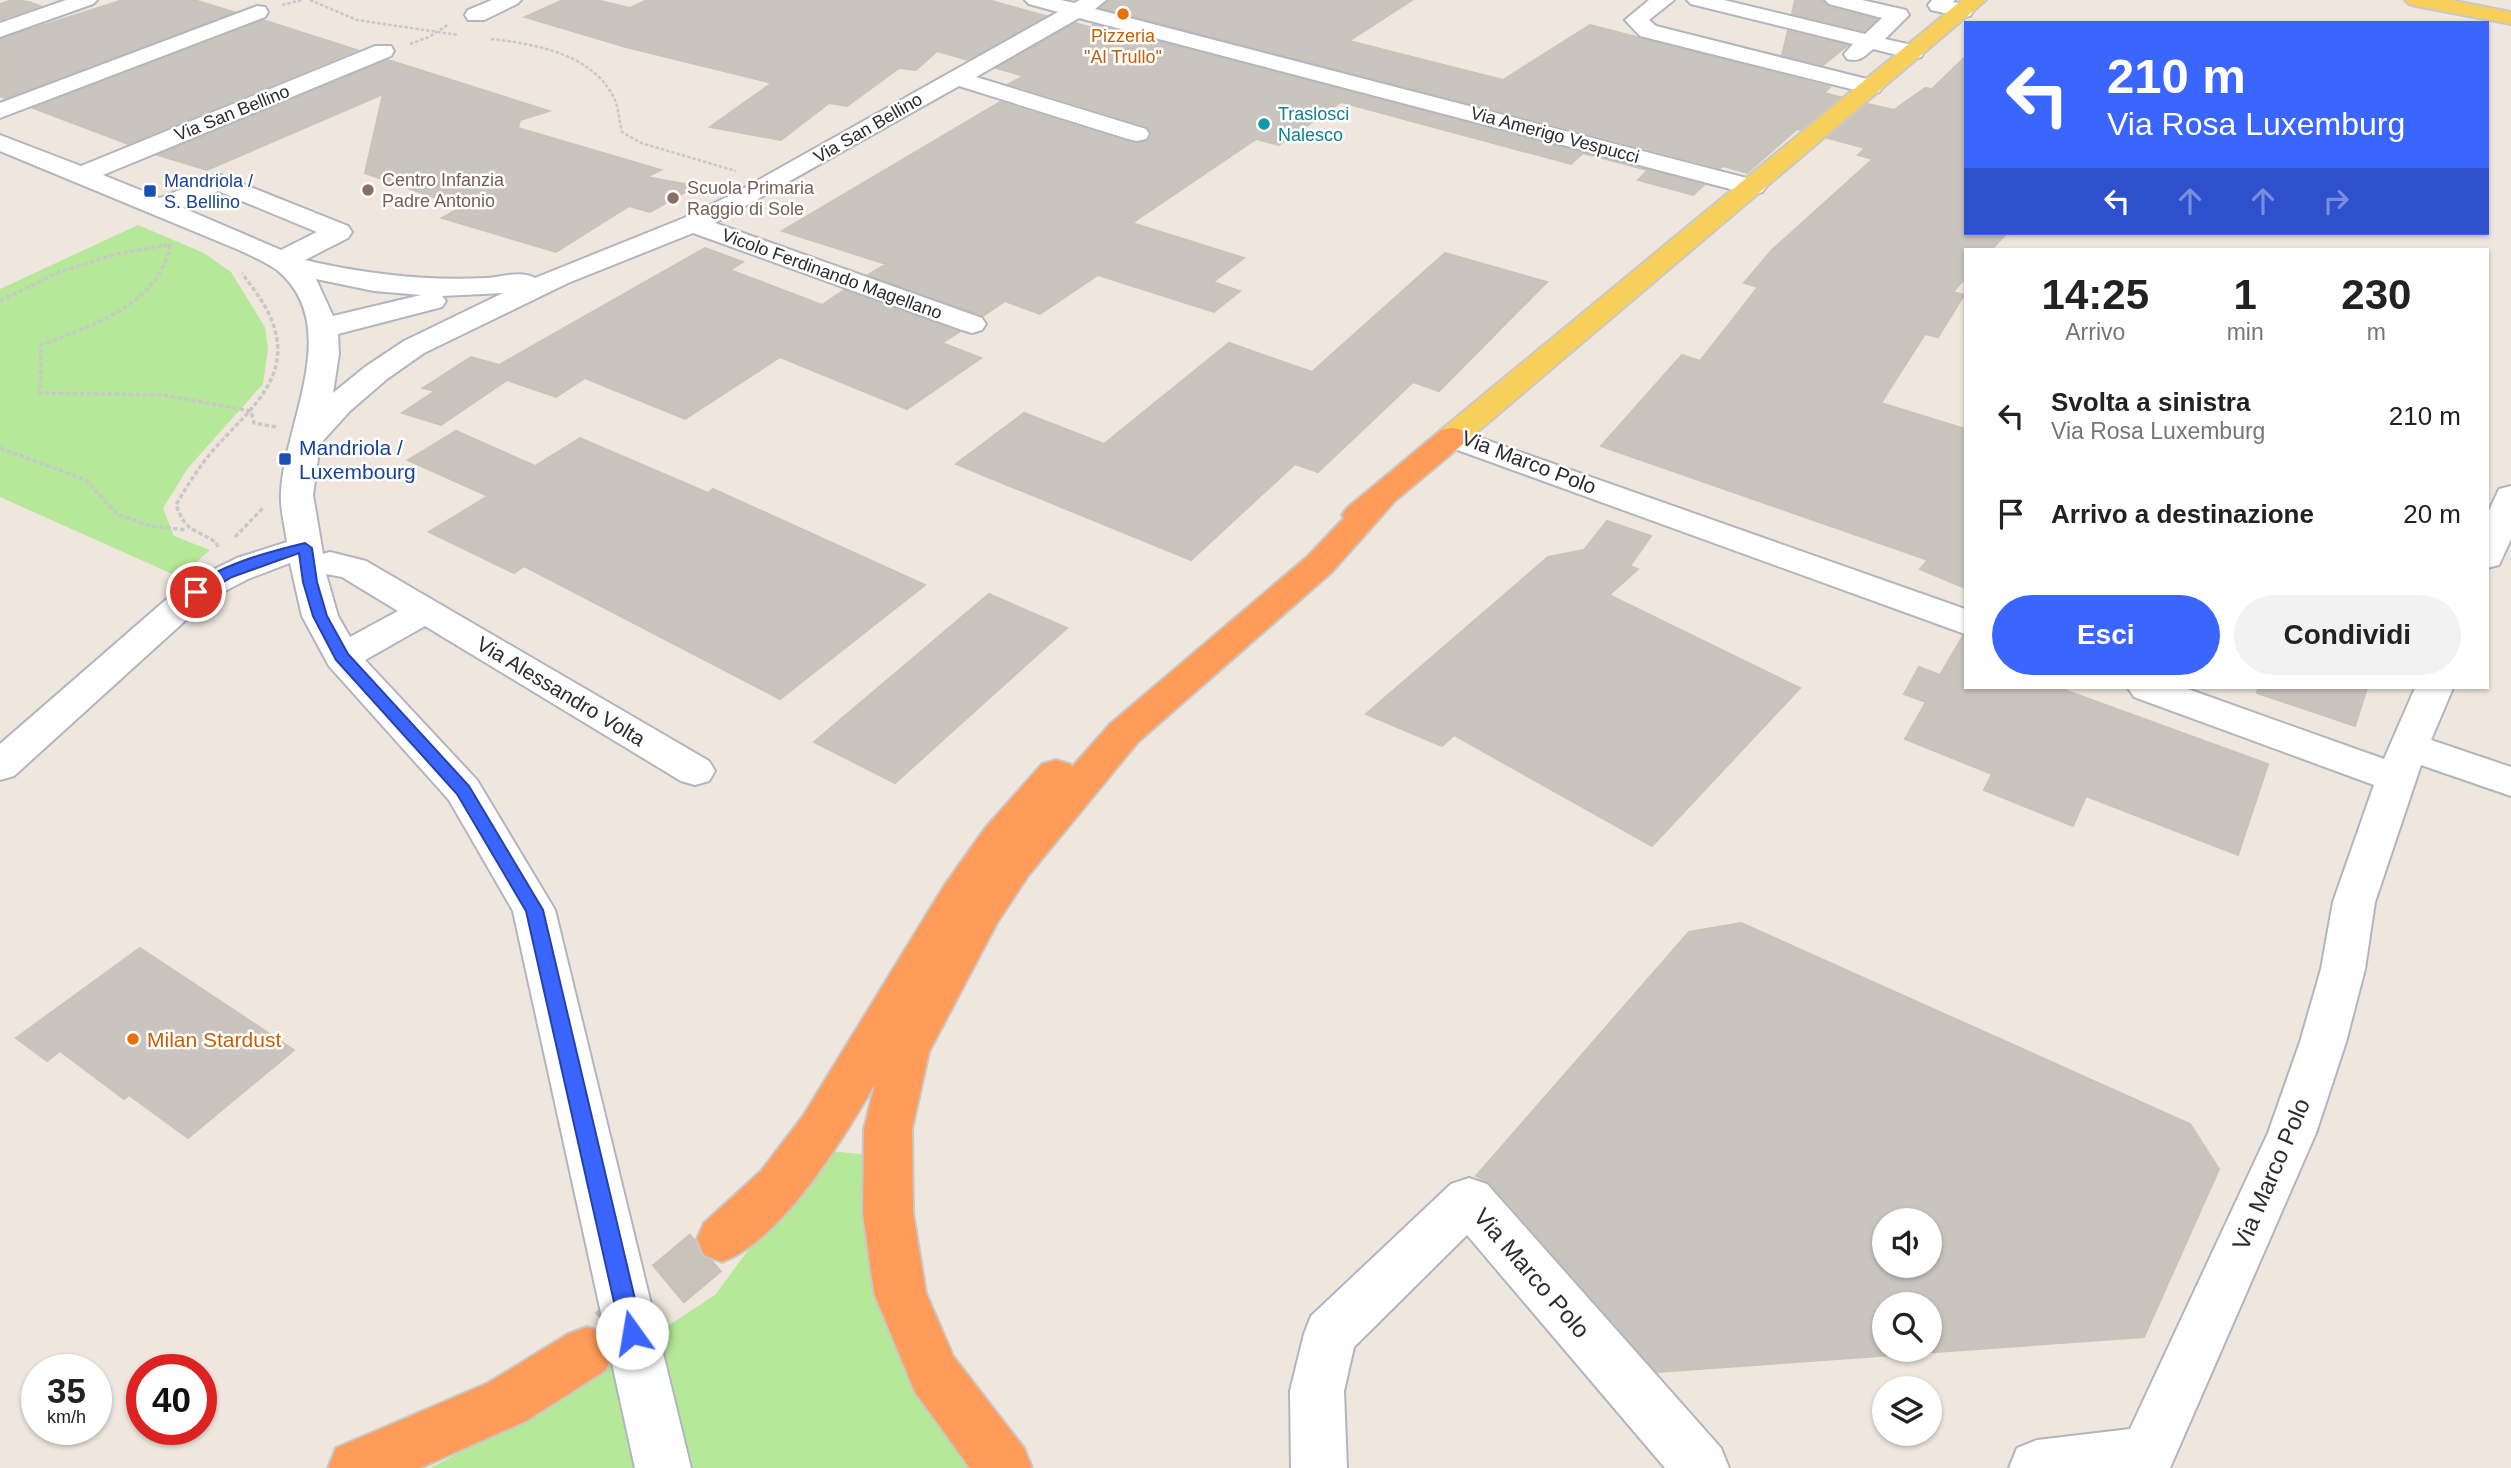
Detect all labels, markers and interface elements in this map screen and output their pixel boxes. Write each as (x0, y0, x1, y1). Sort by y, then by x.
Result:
marker: Pizzeria "Al Trullo" (1115, 6, 1131, 22)
place label: Pizzeria "Al Trullo" (1084, 26, 1162, 67)
icon: left (1992, 49, 2083, 140)
text: 210 m (2107, 49, 2246, 103)
street label: Via San Bellino (172, 81, 292, 145)
street label: Via San Bellino (810, 89, 926, 167)
street label: Via Amerigo Vespucci (1468, 103, 1642, 167)
place label: Traslosci Nalesco (1278, 104, 1349, 145)
text: Via Rosa Luxemburg (2107, 106, 2405, 142)
marker: Traslosci Nalesco (1256, 116, 1272, 132)
place label: Centro Infanzia Padre Antonio (382, 170, 505, 211)
place label: Mandriola / S. Bellino (164, 171, 253, 212)
place label: Scuola Primaria Raggio di Sole (687, 178, 815, 219)
marker: Centro Infanzia Padre Antonio (360, 182, 376, 198)
icon: left (2098, 182, 2136, 220)
icon: ahead (2171, 182, 2209, 220)
icon: ahead (2244, 182, 2282, 220)
icon: right (2317, 182, 2355, 220)
marker: Mandriola / S. Bellino (142, 183, 158, 199)
marker: Scuola Primaria Raggio di Sole (665, 190, 681, 206)
street label: Vicolo Ferdinando Magellano (719, 225, 945, 323)
text: 14:25 (2042, 271, 2149, 318)
text: 1 (2233, 271, 2257, 318)
text: 230 (2341, 271, 2411, 318)
text: Arrivo (2065, 319, 2125, 345)
text: min (2227, 319, 2264, 345)
text: m (2367, 319, 2386, 345)
text: Svolta a sinistra (2051, 387, 2250, 417)
icon: left (1992, 397, 2030, 435)
text: 210 m (2389, 401, 2461, 431)
text: Via Rosa Luxemburg (2051, 418, 2265, 444)
street label: Via Marco Polo (1459, 426, 1599, 498)
place label: Mandriola / Luxembourg (299, 436, 416, 483)
marker: Mandriola / Luxembourg (277, 451, 293, 467)
icon: arrive (1992, 495, 2030, 533)
text: Arrivo a destinazione (2051, 499, 2314, 529)
text: 20 m (2403, 499, 2461, 529)
pin (166, 562, 226, 622)
icon: arrive (177, 573, 215, 611)
button: Esci (1992, 595, 2220, 675)
button: Condividi (2234, 595, 2461, 675)
street label: Via Alessandro Volta (473, 632, 650, 751)
place label: Milan Stardust (147, 1028, 281, 1051)
marker: Milan Stardust (125, 1031, 141, 1047)
street label: Via Marco Polo (2227, 1094, 2315, 1254)
street label: Via Marco Polo (1469, 1203, 1595, 1343)
map controls (1872, 1208, 1942, 1446)
button: sound (1872, 1208, 1942, 1278)
button: search (1872, 1292, 1942, 1362)
position arrow (595, 1296, 669, 1370)
speed limit sign: 40 (126, 1354, 217, 1445)
text: 35 (47, 1371, 86, 1410)
button: layers (1872, 1376, 1942, 1446)
text: km/h (47, 1407, 86, 1427)

